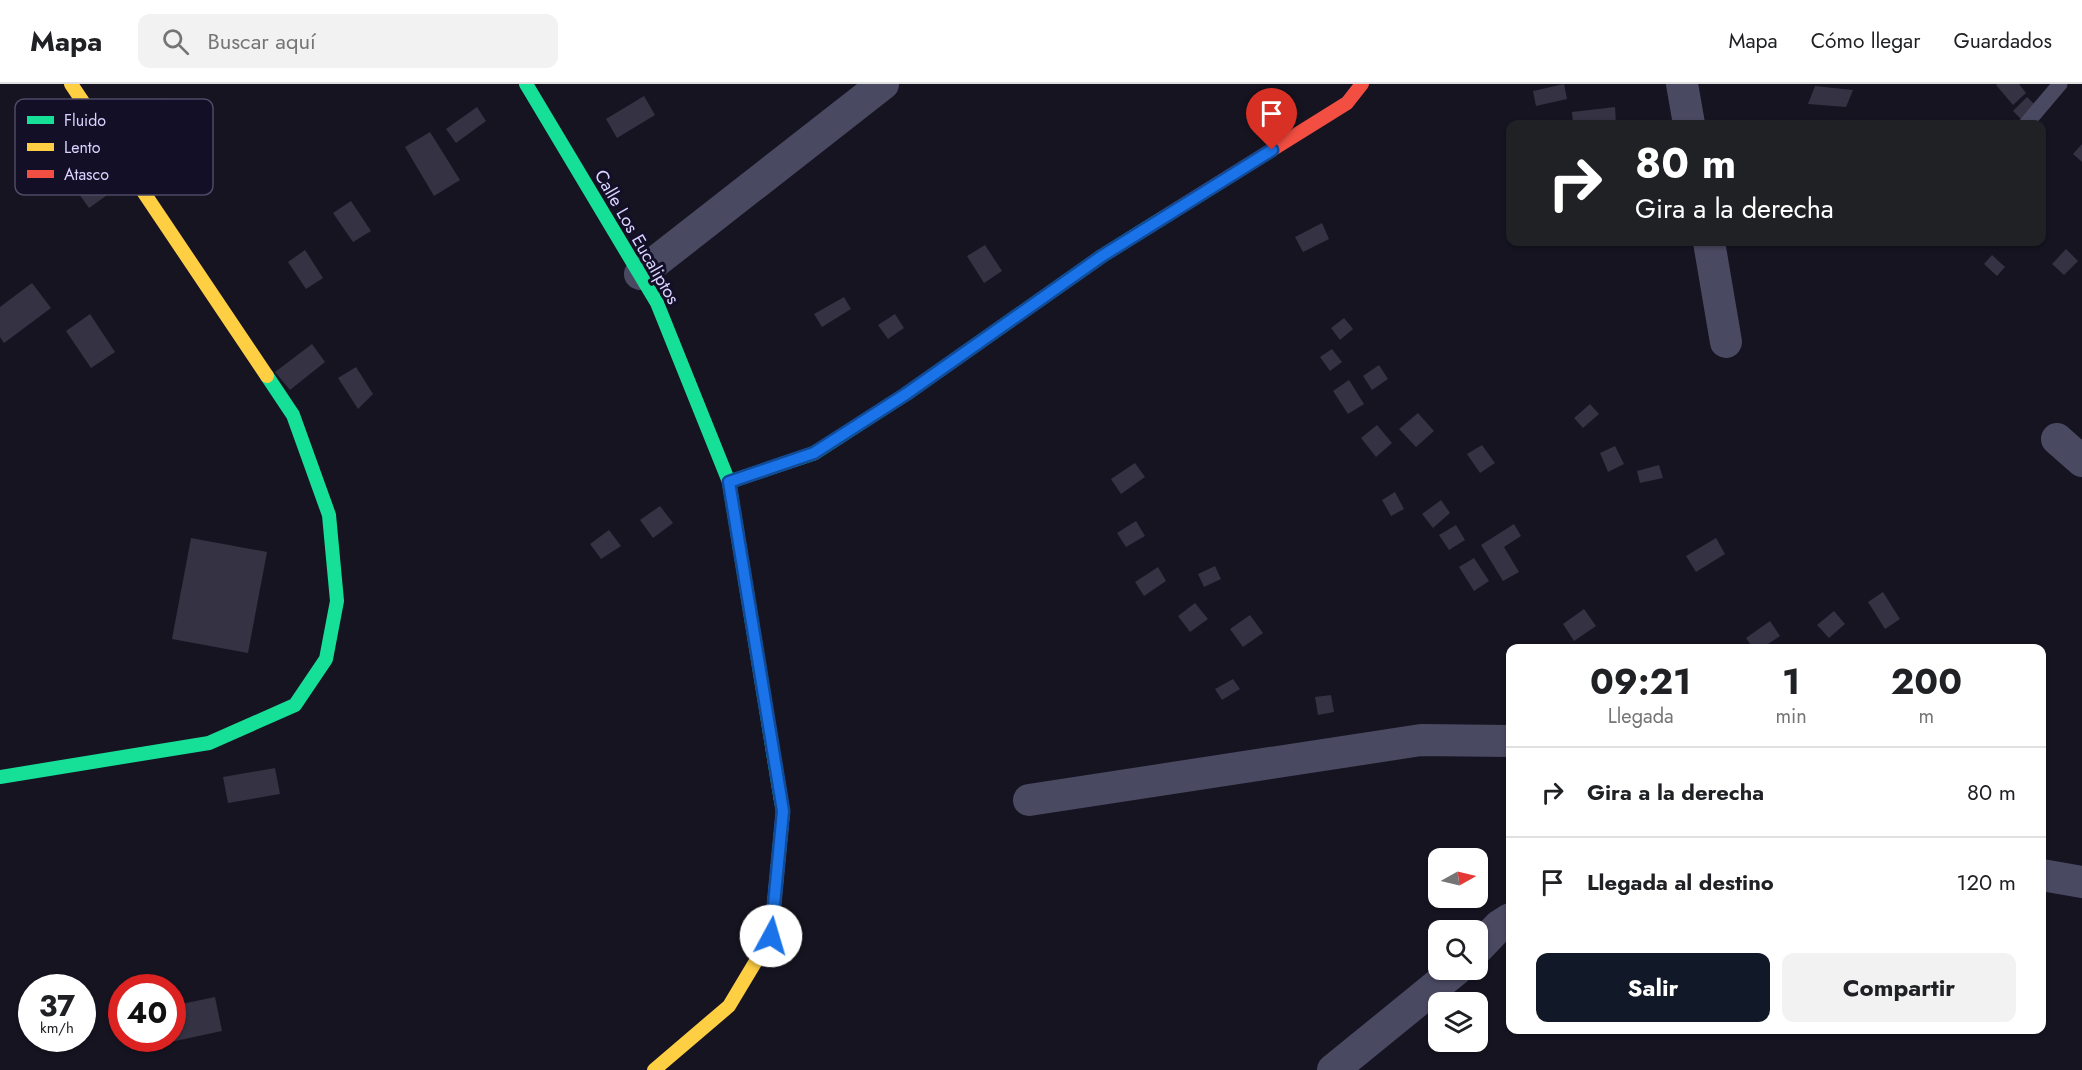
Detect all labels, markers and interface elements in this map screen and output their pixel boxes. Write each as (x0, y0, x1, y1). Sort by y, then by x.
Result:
search box (138, 14, 558, 68)
text: Mapa (30, 21, 102, 62)
icon: search (159, 25, 192, 58)
text: Buscar aquí (207, 25, 316, 57)
text: Mapa (1728, 26, 1778, 56)
text: Cómo llegar (1811, 26, 1920, 56)
text: Guardados (1953, 26, 2052, 56)
pin (1246, 88, 1297, 150)
icon: arrive (1255, 97, 1288, 130)
legend (15, 99, 213, 195)
text: Fluido (64, 109, 106, 132)
text: 80 m (1635, 133, 1736, 194)
text: Lento (64, 136, 101, 159)
icon: right (1536, 144, 1614, 222)
text: Atasco (64, 163, 109, 186)
street label: Calle Los Eucaliptos (588, 165, 686, 309)
text: Gira a la derecha (1635, 189, 1834, 228)
text: 09:21 (1590, 655, 1691, 707)
text: 1 (1782, 655, 1800, 707)
text: 200 (1891, 655, 1962, 707)
text: Llegada (1608, 702, 1674, 731)
text: min (1775, 702, 1807, 731)
text: m (1919, 702, 1934, 731)
icon: right (1536, 776, 1569, 809)
text: Gira a la derecha (1587, 776, 1764, 808)
text: 80 m (1967, 776, 2016, 808)
north arrow (1428, 848, 1488, 908)
map controls (1428, 848, 1488, 1052)
icon: arrive (1536, 866, 1569, 899)
text: Llegada al destino (1587, 866, 1774, 898)
text: 120 m (1957, 866, 2016, 898)
position arrow (739, 904, 803, 968)
button: search (1428, 920, 1488, 980)
button: Salir (1536, 953, 1770, 1022)
button: Compartir (1782, 953, 2016, 1022)
speed limit sign: 40 (108, 974, 186, 1052)
text: 37 (39, 984, 75, 1027)
button: layers (1428, 992, 1488, 1052)
text: km/h (40, 1017, 74, 1039)

